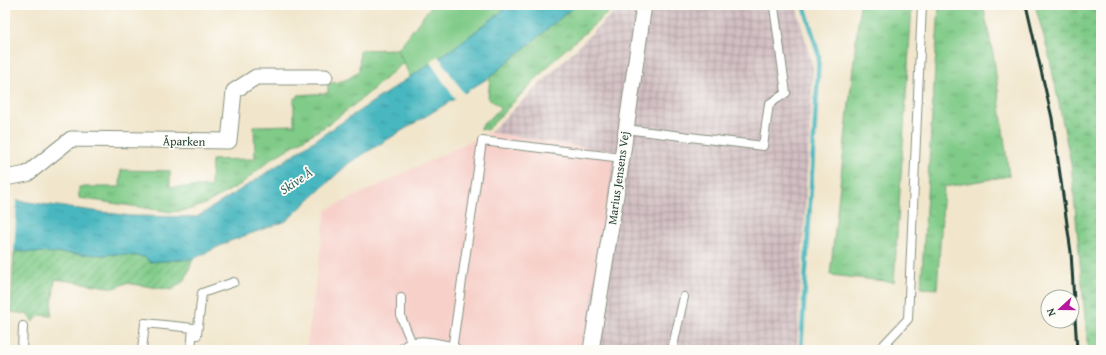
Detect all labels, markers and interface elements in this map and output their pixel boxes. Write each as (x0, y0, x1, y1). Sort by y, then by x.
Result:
street label: Marius Jensens Vej (603, 130, 633, 226)
street label: Åparken (163, 132, 206, 150)
water label: Skive Å (276, 163, 316, 199)
north arrow (1040, 289, 1080, 329)
text: N (1042, 306, 1059, 319)

